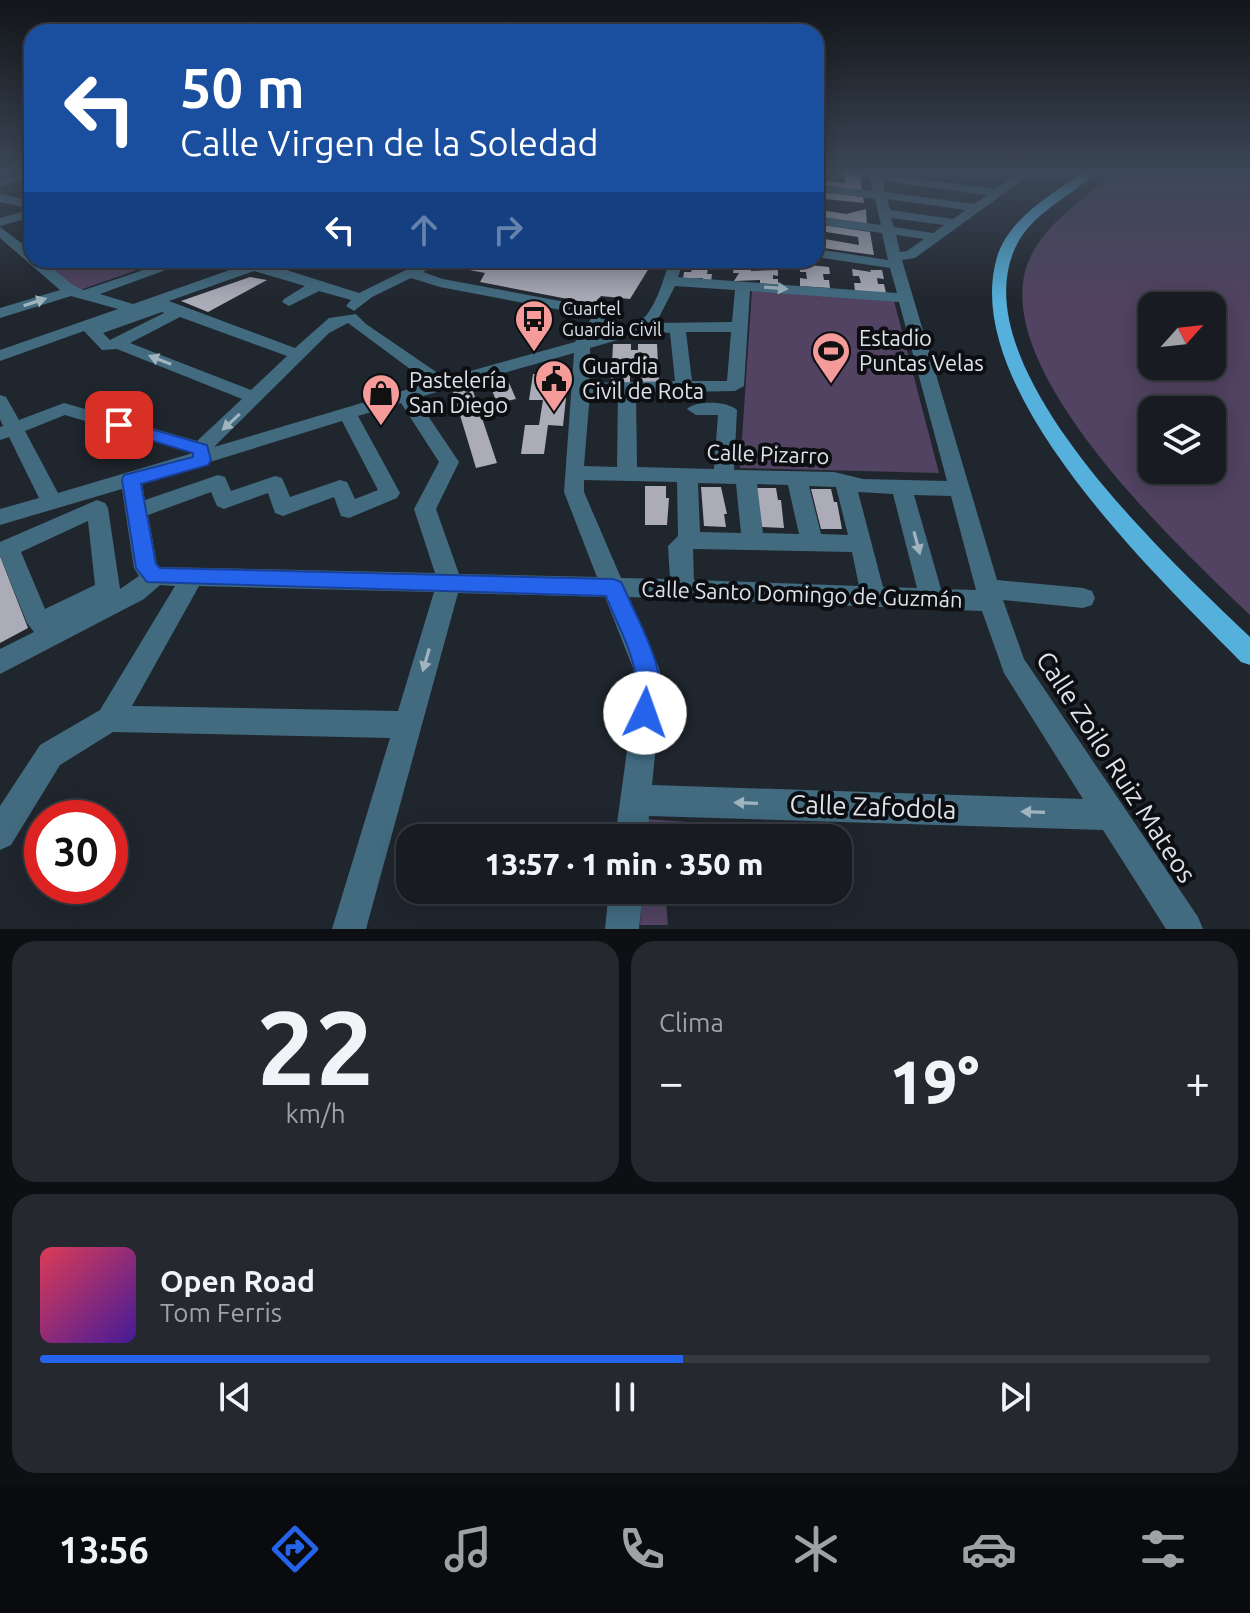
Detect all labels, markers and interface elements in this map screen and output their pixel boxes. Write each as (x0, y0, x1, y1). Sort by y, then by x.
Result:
icon: left (48, 56, 152, 160)
text: 50 m (180, 56, 305, 119)
text: Calle Virgen de la Soledad (180, 122, 599, 163)
icon: left (318, 208, 362, 252)
icon: ahead (402, 208, 446, 252)
icon: right (486, 208, 530, 252)
one-way arrow (764, 282, 789, 295)
north arrow (1138, 292, 1226, 380)
map controls (1138, 292, 1226, 484)
one-way arrow (24, 295, 48, 308)
bus stop icon: Cuartel Guardia Civil (513, 298, 555, 353)
place label: Cuartel Guardia Civil (562, 298, 662, 339)
place label: Estadio Puntas Velas (859, 325, 984, 375)
sports icon: Estadio Puntas Velas (810, 330, 852, 385)
one-way arrow (148, 353, 172, 366)
place label: Guardia Civil de Rota (582, 353, 704, 403)
public building icon: Guardia Civil de Rota (533, 358, 575, 413)
place label: Pastelería San Diego (409, 367, 508, 417)
shop icon: Pastelería San Diego (360, 372, 402, 427)
pin (85, 391, 153, 459)
button: layers (1138, 396, 1226, 484)
icon: arrive (97, 403, 141, 447)
one-way arrow (221, 412, 240, 430)
street label: Calle Pizarro (706, 439, 830, 468)
one-way arrow (911, 530, 923, 555)
street label: Calle Santo Domingo de Guzmán (641, 575, 963, 612)
street label: Calle Zoilo Ruiz Mateos (1031, 646, 1202, 888)
one-way arrow (420, 647, 432, 672)
position arrow (603, 671, 687, 755)
street label: Calle Zafodola (789, 789, 957, 824)
one-way arrow (733, 797, 758, 810)
speed limit sign: 30 (24, 800, 128, 904)
one-way arrow (1020, 806, 1045, 818)
text: 13:57 · 1 min · 350 m (485, 847, 763, 881)
text: 22 (257, 988, 374, 1105)
text: Clima (659, 1008, 724, 1037)
text: 19° (890, 1048, 979, 1115)
text: − (659, 1057, 684, 1106)
text: + (1185, 1057, 1210, 1106)
text: km/h (285, 1099, 346, 1128)
text: Open Road (160, 1264, 315, 1298)
text: Tom Ferris (160, 1298, 282, 1327)
icon: previous (213, 1375, 257, 1419)
icon: pause (603, 1375, 647, 1419)
icon: next (993, 1375, 1037, 1419)
icon: directions (267, 1521, 323, 1577)
icon: music (440, 1521, 496, 1577)
icon: phone (614, 1521, 670, 1577)
icon: climate (788, 1521, 844, 1577)
icon: car (961, 1521, 1017, 1577)
icon: filters (1135, 1521, 1191, 1577)
text: 13:56 (59, 1529, 149, 1570)

